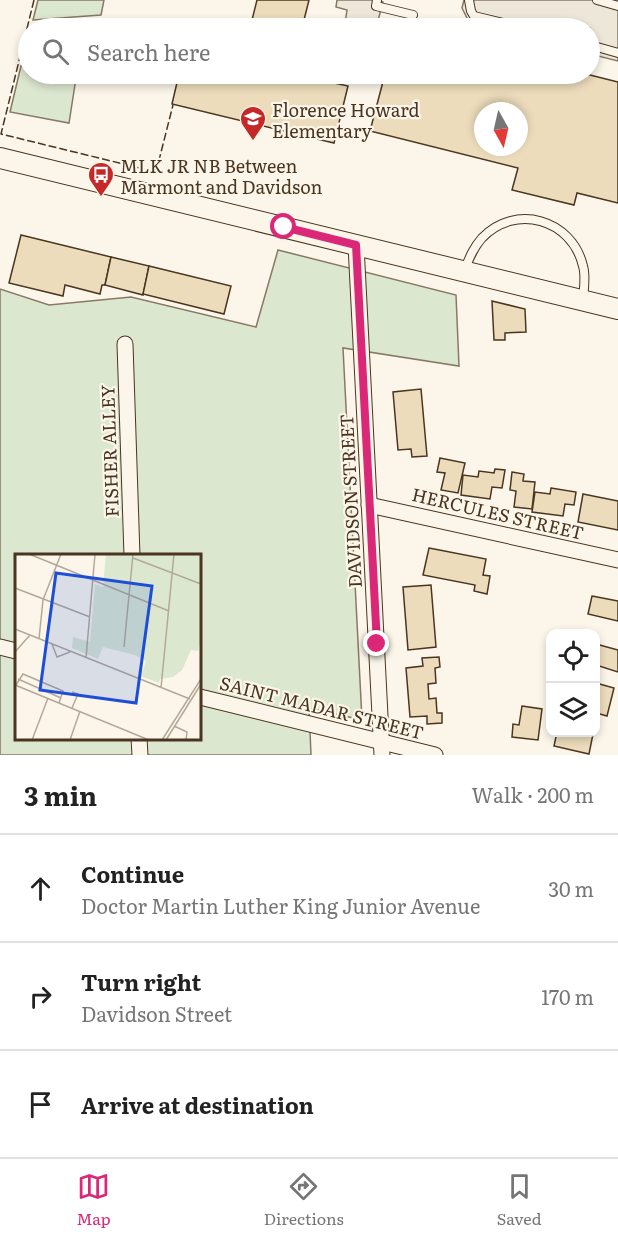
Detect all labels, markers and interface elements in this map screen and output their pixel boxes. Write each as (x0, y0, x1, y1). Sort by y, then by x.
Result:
search box (18, 18, 600, 84)
icon: search (39, 35, 72, 68)
text: Search here (87, 35, 210, 68)
place label: Florence Howard Elementary (272, 96, 420, 144)
north arrow (474, 102, 528, 156)
school or university icon: Florence Howard Elementary (238, 104, 268, 142)
place label: MLK JR NB Between Marmont and Davidson (120, 152, 323, 200)
bus stop icon: MLK JR NB Between Marmont and Davidson (86, 160, 116, 198)
route start (270, 213, 296, 239)
street label: FISHER ALLEY (93, 384, 125, 518)
street label: DAVIDSON STREET (332, 413, 368, 589)
street label: HERCULES STREET (409, 480, 587, 546)
inset map (15, 554, 201, 740)
map controls (546, 629, 600, 737)
button: locate (546, 629, 600, 683)
route end (363, 630, 389, 656)
street label: SAINT MADAR STREET (217, 669, 427, 745)
button: layers (546, 683, 600, 737)
text: 3 min (24, 775, 97, 814)
text: Walk · 200 m (471, 779, 594, 809)
text: Continue (81, 857, 184, 890)
icon: ahead (24, 872, 57, 905)
text: 30 m (548, 873, 594, 903)
text: Doctor Martin Luther King Junior Avenue (81, 890, 480, 920)
text: Turn right (81, 965, 201, 998)
icon: right (24, 980, 57, 1013)
text: 170 m (541, 981, 594, 1011)
text: Davidson Street (81, 998, 232, 1028)
icon: arrive (24, 1088, 57, 1121)
text: Arrive at destination (81, 1088, 314, 1121)
tab: Map (77, 1170, 111, 1230)
tab: Directions (264, 1170, 344, 1230)
tab: Saved (497, 1170, 541, 1230)

